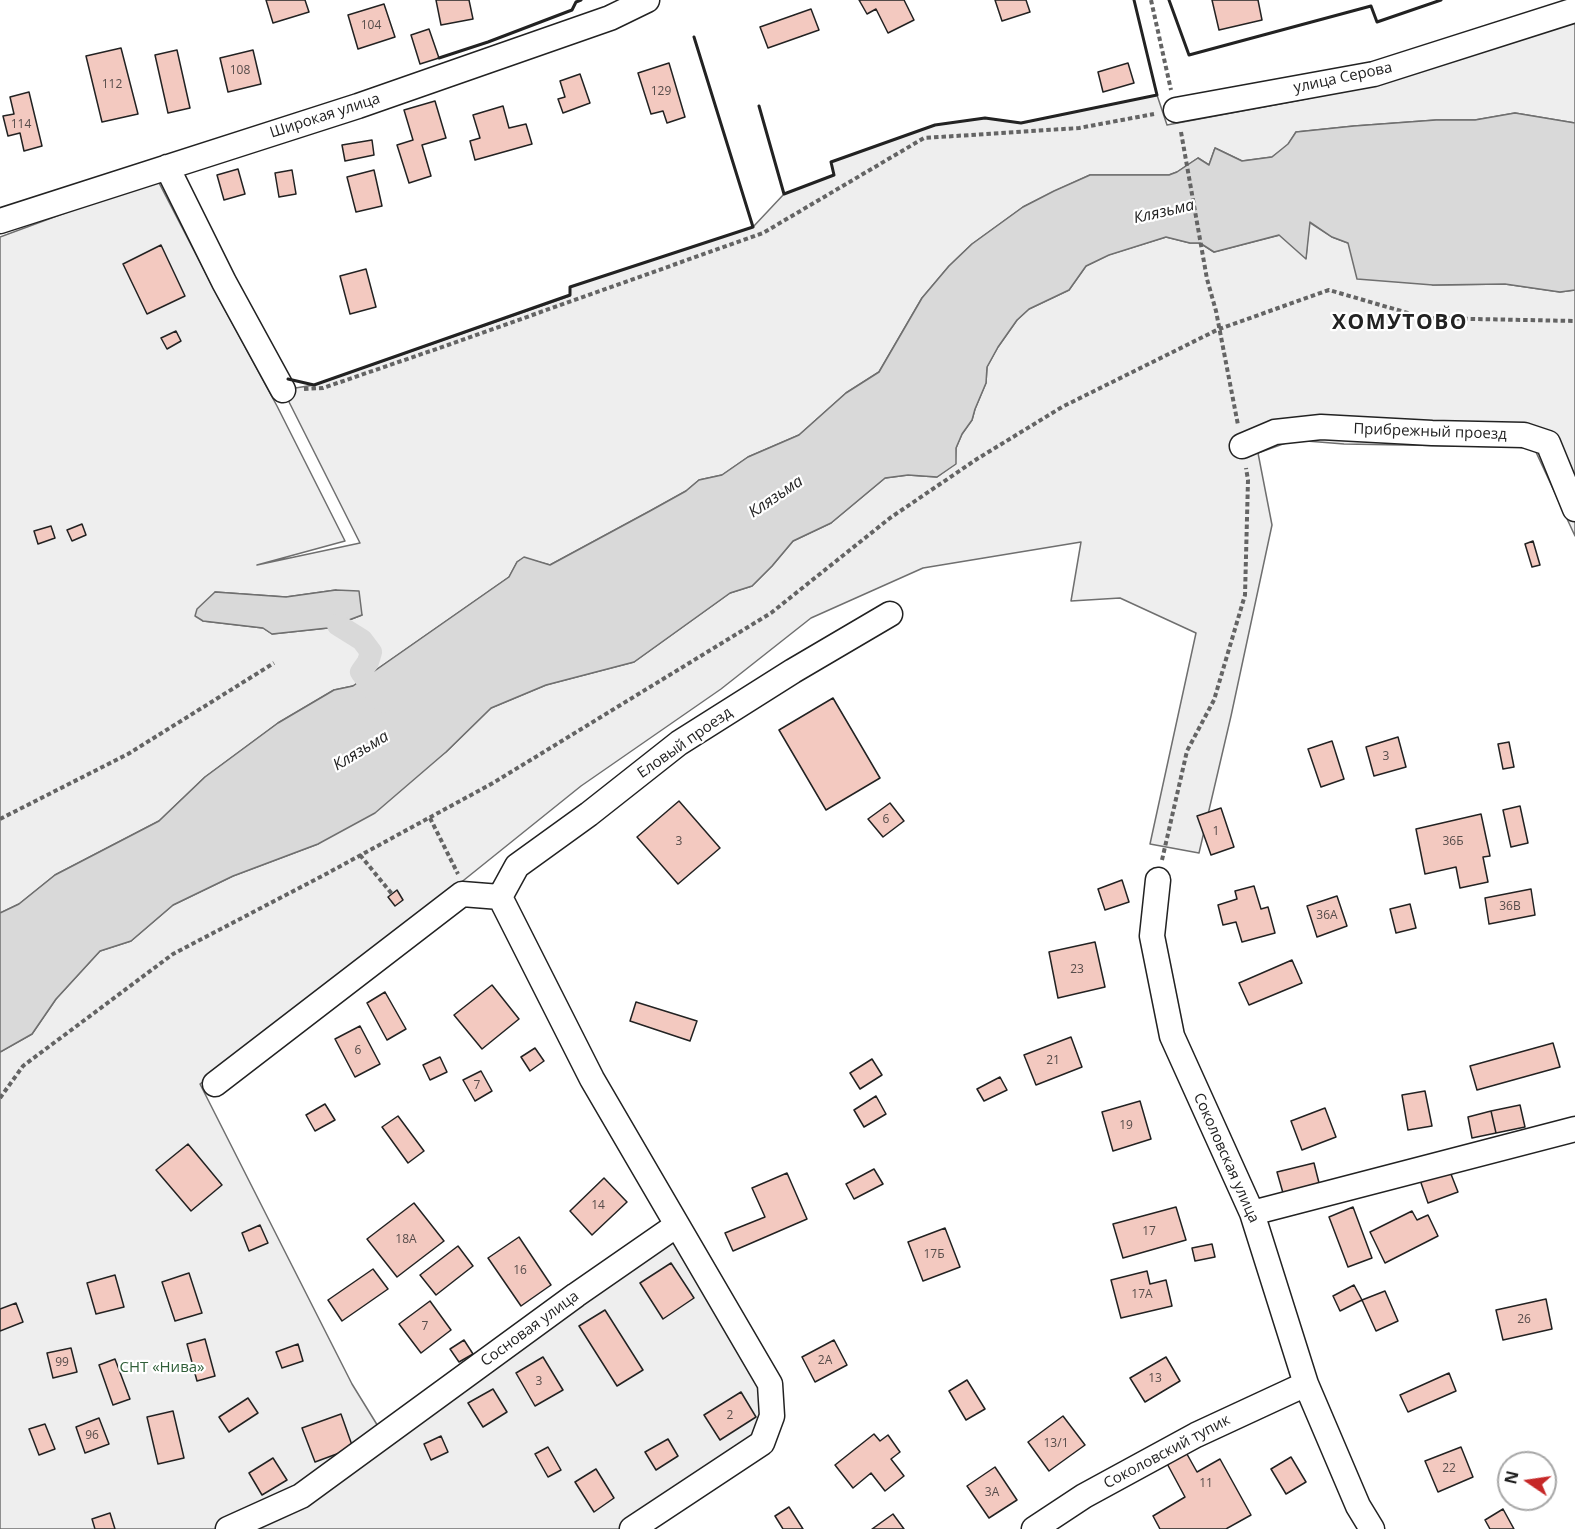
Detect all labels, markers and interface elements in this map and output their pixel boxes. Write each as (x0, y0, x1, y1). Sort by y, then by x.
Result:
house number: 104 (361, 19, 381, 33)
street label: улица Серова (1292, 59, 1394, 97)
house number: 108 (230, 64, 250, 78)
house number: 112 (102, 78, 122, 92)
house number: 129 (651, 85, 671, 99)
street label: Широкая улица (268, 90, 382, 142)
house number: 114 (11, 118, 31, 132)
water label: Клязьма (1132, 196, 1196, 228)
district label: ХОМУТОВО (1332, 310, 1468, 336)
street label: Прибрежный проезд (1353, 420, 1507, 444)
water label: Клязьма (745, 472, 807, 522)
street label: Еловый проезд (634, 704, 736, 782)
water label: Клязьма (330, 727, 392, 775)
house number: 3 (1383, 750, 1389, 764)
house number: 6 (883, 813, 889, 827)
house number: 1 (1213, 825, 1219, 839)
house number: 3 (676, 835, 682, 849)
house number: 36Б (1442, 835, 1464, 849)
house number: 36В (1499, 900, 1521, 914)
house number: 36А (1316, 909, 1338, 923)
house number: 23 (1070, 963, 1084, 977)
house number: 6 (355, 1044, 361, 1058)
house number: 21 (1046, 1054, 1060, 1068)
house number: 7 (474, 1079, 480, 1093)
street label: Соколовская улица (1189, 1090, 1263, 1226)
house number: 19 (1119, 1119, 1133, 1133)
house number: 14 (591, 1199, 605, 1213)
house number: 17 (1142, 1225, 1156, 1239)
house number: 18А (395, 1233, 417, 1247)
house number: 17Б (923, 1248, 945, 1262)
house number: 16 (513, 1264, 527, 1278)
street label: Сосновая улица (478, 1287, 582, 1371)
house number: 17А (1131, 1288, 1153, 1302)
house number: 26 (1517, 1313, 1531, 1327)
house number: 7 (422, 1320, 428, 1334)
house number: 2А (818, 1354, 832, 1368)
house number: 99 (55, 1356, 69, 1370)
park label: СНТ «Нива» (119, 1359, 205, 1377)
house number: 13 (1148, 1372, 1162, 1386)
house number: 3 (536, 1375, 542, 1389)
house number: 2 (727, 1409, 733, 1423)
street label: Соколовский тупик (1101, 1411, 1233, 1493)
house number: 96 (85, 1429, 99, 1443)
house number: 13/1 (1044, 1437, 1068, 1451)
north arrow (1497, 1451, 1557, 1511)
house number: 22 (1442, 1462, 1456, 1476)
text: N (1499, 1469, 1524, 1486)
house number: 11 (1199, 1477, 1213, 1491)
house number: 3А (985, 1486, 999, 1500)

